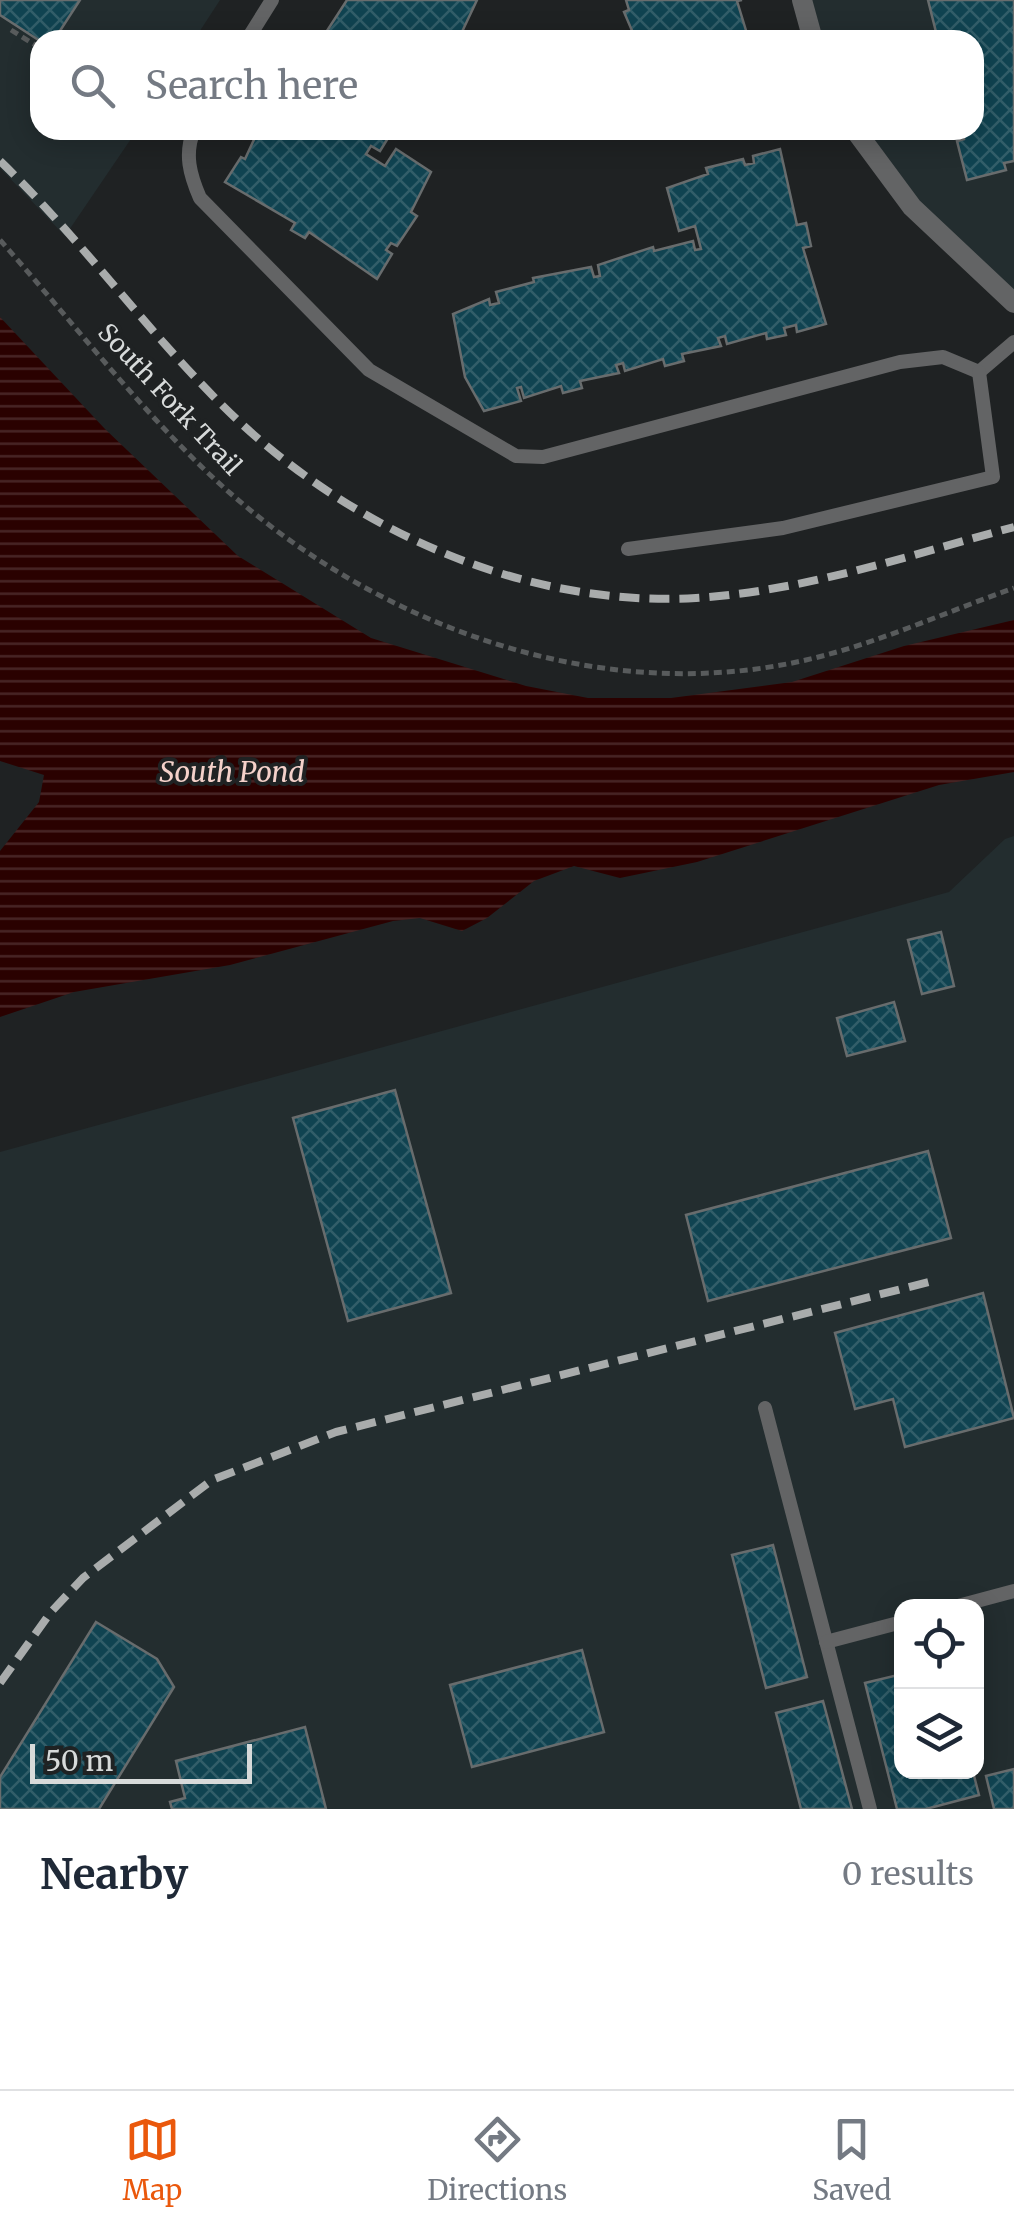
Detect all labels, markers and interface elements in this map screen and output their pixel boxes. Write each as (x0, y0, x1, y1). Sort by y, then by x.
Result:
search box (30, 30, 984, 140)
icon: search (65, 58, 120, 113)
text: Search here (145, 62, 358, 109)
street label: South Fork Trail (91, 316, 249, 482)
water label: South Pond (159, 754, 305, 790)
map controls (894, 1599, 984, 1779)
button: locate (894, 1599, 984, 1689)
button: layers (894, 1689, 984, 1779)
scale bar (30, 1739, 252, 1784)
text: 50 m (45, 1743, 113, 1779)
text: Nearby (40, 1848, 188, 1900)
text: 0 results (842, 1854, 974, 1894)
tab: Map (122, 2112, 182, 2208)
tab: Directions (427, 2112, 567, 2208)
tab: Saved (812, 2112, 891, 2208)

